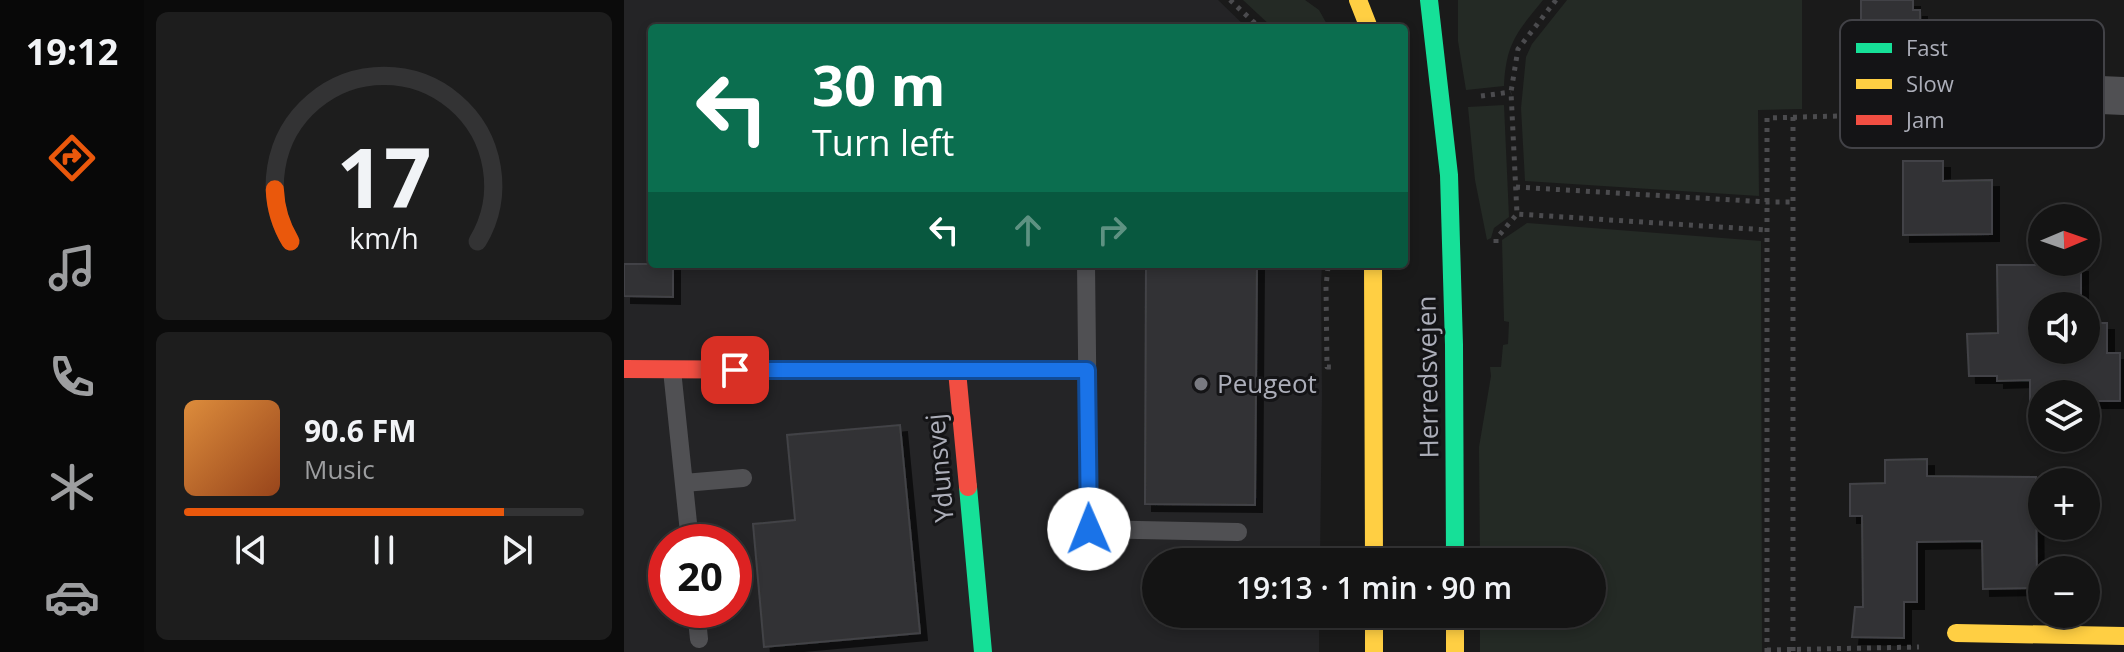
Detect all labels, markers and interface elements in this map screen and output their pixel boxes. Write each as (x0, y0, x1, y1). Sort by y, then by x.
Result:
legend (1840, 20, 2104, 148)
text: 19:12 (26, 27, 118, 76)
text: Fast (1906, 32, 1948, 62)
text: 30 m (812, 46, 946, 122)
icon: left (680, 56, 784, 160)
text: Slow (1906, 68, 1954, 98)
text: Jam (1904, 104, 1945, 134)
text: Turn left (812, 118, 954, 167)
text: 17 (336, 119, 432, 232)
icon: directions (44, 130, 100, 186)
north arrow (2028, 204, 2100, 276)
map controls (2028, 204, 2100, 628)
icon: left (922, 208, 966, 252)
icon: ahead (1006, 208, 1050, 252)
icon: right (1090, 208, 1134, 252)
text: km/h (349, 218, 419, 257)
icon: music (44, 240, 100, 296)
button: sound (2028, 292, 2100, 364)
street label: Herredsvejen (1408, 295, 1446, 459)
pin (701, 336, 769, 404)
icon: arrive (713, 348, 757, 392)
icon: phone (44, 349, 100, 405)
place label: Peugeot (1217, 365, 1317, 401)
marker: Peugeot (1192, 375, 1210, 393)
button: layers (2028, 380, 2100, 452)
text: 90.6 FM (304, 410, 417, 451)
street label: Ydunsvej (916, 412, 962, 524)
text: Music (304, 451, 375, 487)
icon: climate (44, 459, 100, 515)
button: + (2028, 468, 2100, 540)
position arrow (1047, 487, 1131, 571)
speed limit sign: 20 (648, 524, 752, 628)
icon: previous (229, 528, 273, 572)
icon: pause (362, 528, 406, 572)
icon: next (495, 528, 539, 572)
button: − (2028, 556, 2100, 628)
text: 19:13 · 1 min · 90 m (1236, 567, 1512, 608)
icon: car (44, 569, 100, 625)

